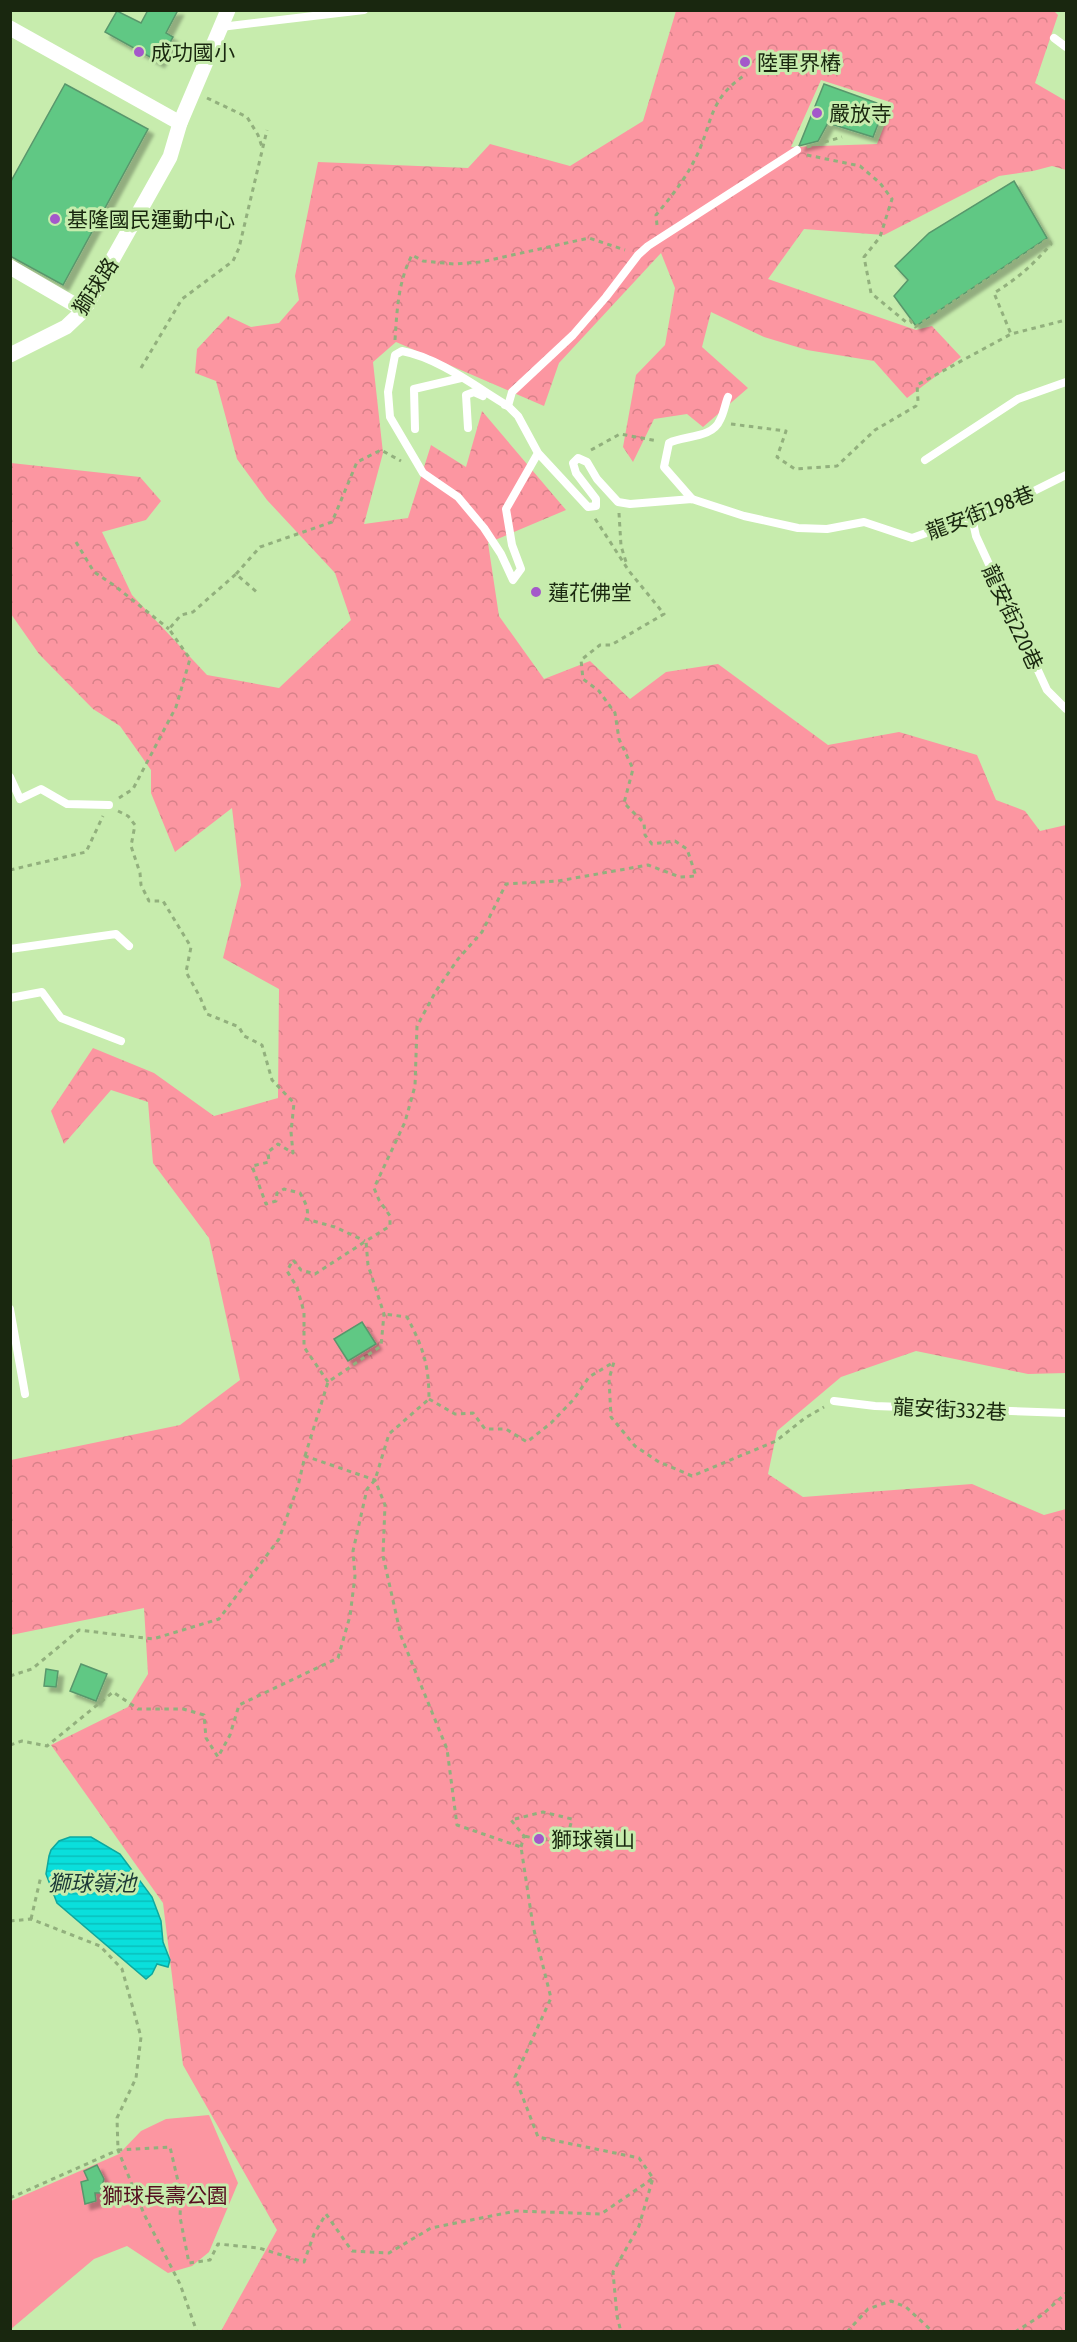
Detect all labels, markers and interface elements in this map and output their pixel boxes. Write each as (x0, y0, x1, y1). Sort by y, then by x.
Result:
place label: 成功國小 (151, 40, 235, 64)
marker: 成功國小 (132, 45, 146, 59)
place label: 陸軍界樁 (757, 50, 841, 74)
marker: 陸軍界樁 (738, 55, 752, 69)
place label: 嚴放寺 (829, 101, 892, 125)
marker: 嚴放寺 (810, 106, 824, 120)
place label: 基隆國民運動中心 (67, 207, 235, 231)
marker: 基隆國民運動中心 (48, 212, 62, 226)
street label: 獅球路 (68, 253, 122, 319)
street label: 龍安街198巷 (923, 480, 1037, 544)
street label: 龍安街220巷 (978, 560, 1048, 674)
place label: 蓮花佛堂 (548, 580, 632, 604)
marker: 蓮花佛堂 (529, 585, 543, 599)
street label: 龍安街332巷 (893, 1394, 1007, 1424)
place label: 獅球嶺山 (551, 1827, 635, 1851)
marker: 獅球嶺山 (532, 1832, 546, 1846)
water label: 獅球嶺池 (48, 1870, 138, 1896)
park label: 獅球長壽公園 (102, 2183, 228, 2207)

